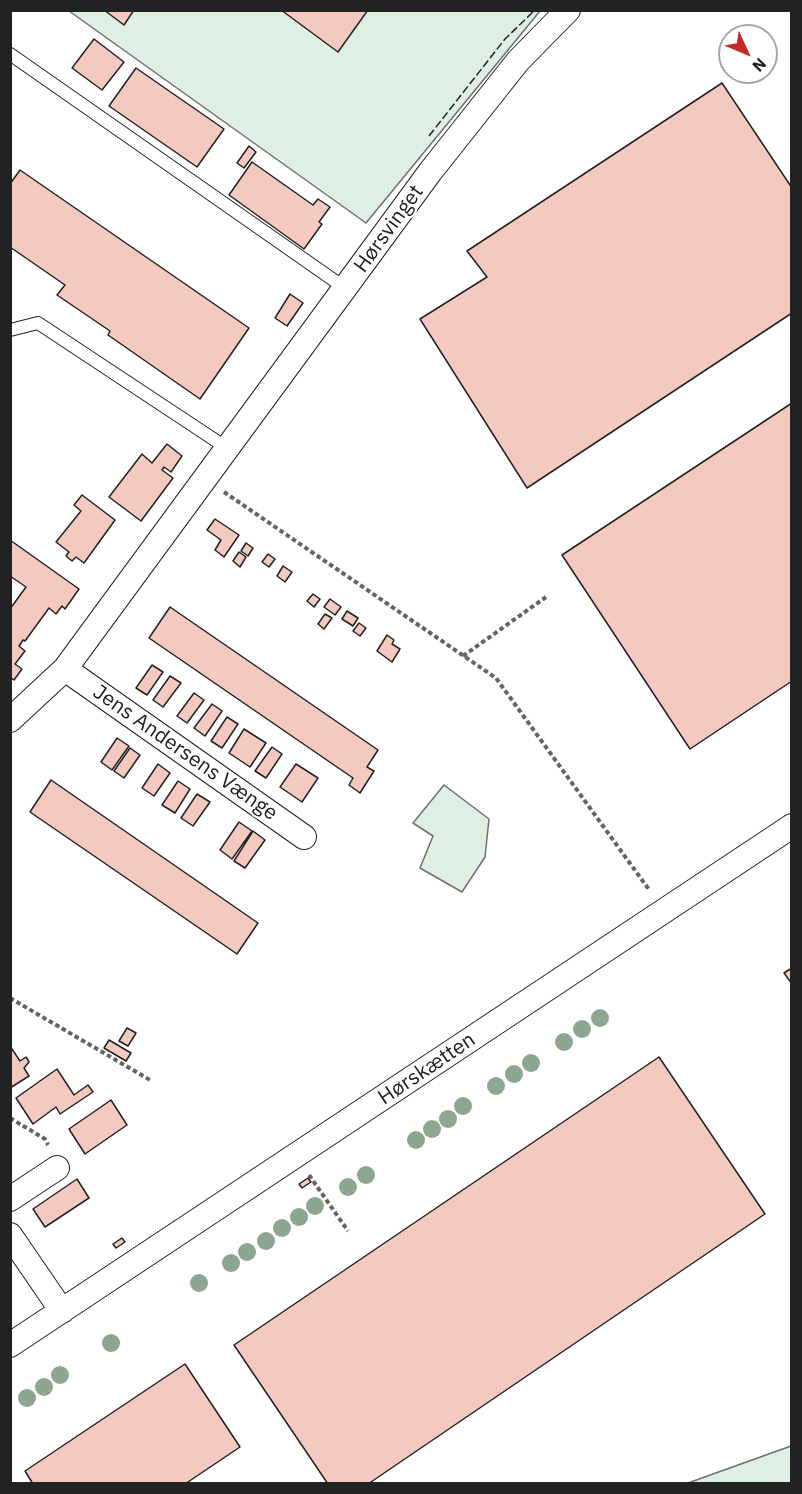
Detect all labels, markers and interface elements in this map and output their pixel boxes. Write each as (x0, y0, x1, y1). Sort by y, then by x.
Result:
north arrow (718, 24, 778, 84)
text: N (748, 54, 771, 76)
street label: Hørsvinget (349, 180, 429, 278)
street label: Jens Andersens Vænge (88, 680, 282, 826)
street label: Hørskætten (374, 1027, 480, 1111)

